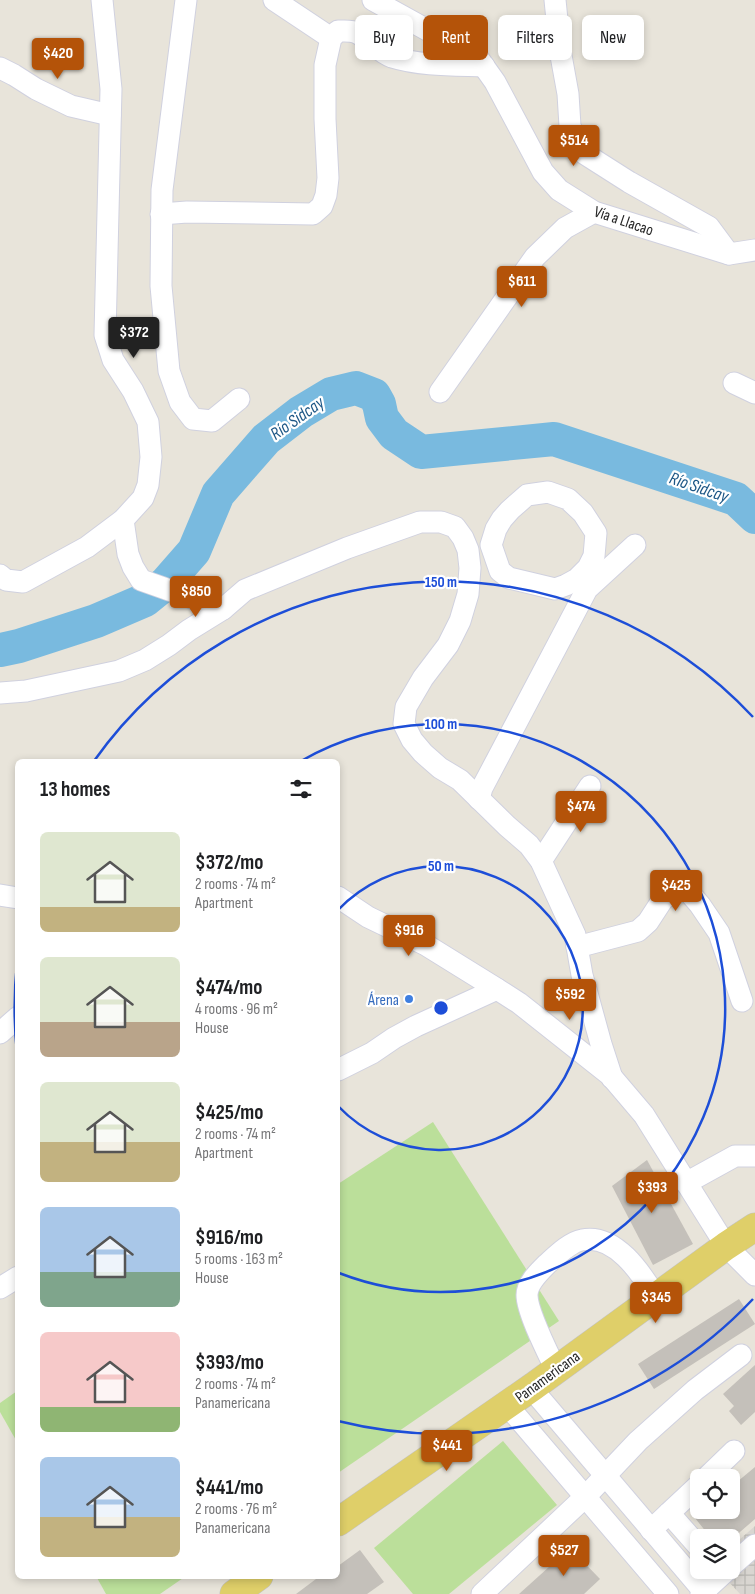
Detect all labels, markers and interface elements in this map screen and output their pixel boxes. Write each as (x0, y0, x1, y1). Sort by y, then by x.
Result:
chip: Buy (355, 15, 413, 60)
chip: Rent (423, 15, 488, 60)
chip: Filters (498, 15, 572, 60)
chip: New (582, 15, 644, 60)
pin: $420 (28, 38, 88, 80)
text: $420 (43, 44, 73, 63)
pin: $514 (544, 124, 604, 167)
text: $514 (559, 131, 589, 150)
street label: Vía a Llacao (591, 202, 656, 240)
pin: $611 (492, 266, 552, 308)
text: $611 (508, 272, 536, 291)
pin: $372 (104, 316, 164, 359)
text: $372 (119, 323, 149, 342)
water label: Río Sidcay (266, 392, 329, 444)
water label: Río Sidcay (667, 468, 732, 508)
text: 150 m (425, 573, 457, 592)
pin: $850 (166, 576, 226, 618)
text: $850 (181, 582, 211, 601)
text: 100 m (425, 715, 457, 734)
icon: filters (287, 775, 315, 803)
text: 13 homes (40, 777, 110, 802)
pin: $474 (551, 790, 611, 833)
text: $474 (567, 797, 595, 816)
text: $372/mo (195, 850, 263, 875)
icon: home (80, 852, 140, 912)
text: 50 m (428, 857, 454, 876)
pin: $425 (646, 870, 706, 912)
text: 2 rooms · 74 m² (195, 875, 276, 894)
text: $425 (661, 876, 691, 895)
text: Apartment (195, 894, 253, 913)
pin: $916 (379, 914, 439, 957)
text: $916 (394, 921, 424, 940)
text: $474/mo (195, 975, 262, 1000)
icon: home (80, 977, 140, 1037)
pin: $592 (540, 978, 600, 1021)
text: $592 (555, 985, 585, 1004)
place label: Árena (367, 991, 399, 1010)
marker: Árena (403, 993, 415, 1005)
centre of rings (432, 999, 450, 1017)
text: 4 rooms · 96 m² (195, 1000, 278, 1019)
text: House (195, 1019, 229, 1038)
text: $425/mo (195, 1100, 263, 1125)
icon: home (80, 1102, 140, 1162)
text: 2 rooms · 74 m² (195, 1125, 276, 1144)
text: Apartment (195, 1144, 253, 1163)
pin: $393 (622, 1172, 682, 1214)
text: $393 (637, 1178, 667, 1197)
text: $916/mo (195, 1225, 263, 1250)
icon: home (80, 1227, 140, 1287)
text: 5 rooms · 163 m² (195, 1250, 283, 1269)
text: House (195, 1269, 229, 1288)
pin: $345 (626, 1282, 686, 1324)
text: $345 (641, 1288, 671, 1307)
street label: Panamericana (512, 1347, 584, 1407)
text: $393/mo (195, 1350, 264, 1375)
icon: home (80, 1352, 140, 1412)
text: 2 rooms · 74 m² (195, 1375, 276, 1394)
text: Panamericana (195, 1394, 270, 1413)
pin: $441 (417, 1430, 477, 1472)
text: $441 (432, 1436, 462, 1455)
map controls (690, 1469, 740, 1579)
button: locate (690, 1469, 740, 1519)
text: $441/mo (195, 1475, 263, 1500)
icon: home (80, 1477, 140, 1537)
text: 2 rooms · 76 m² (195, 1500, 277, 1519)
text: Panamericana (195, 1519, 270, 1538)
button: layers (690, 1529, 740, 1579)
pin: $527 (534, 1534, 594, 1577)
text: $527 (549, 1541, 579, 1560)

